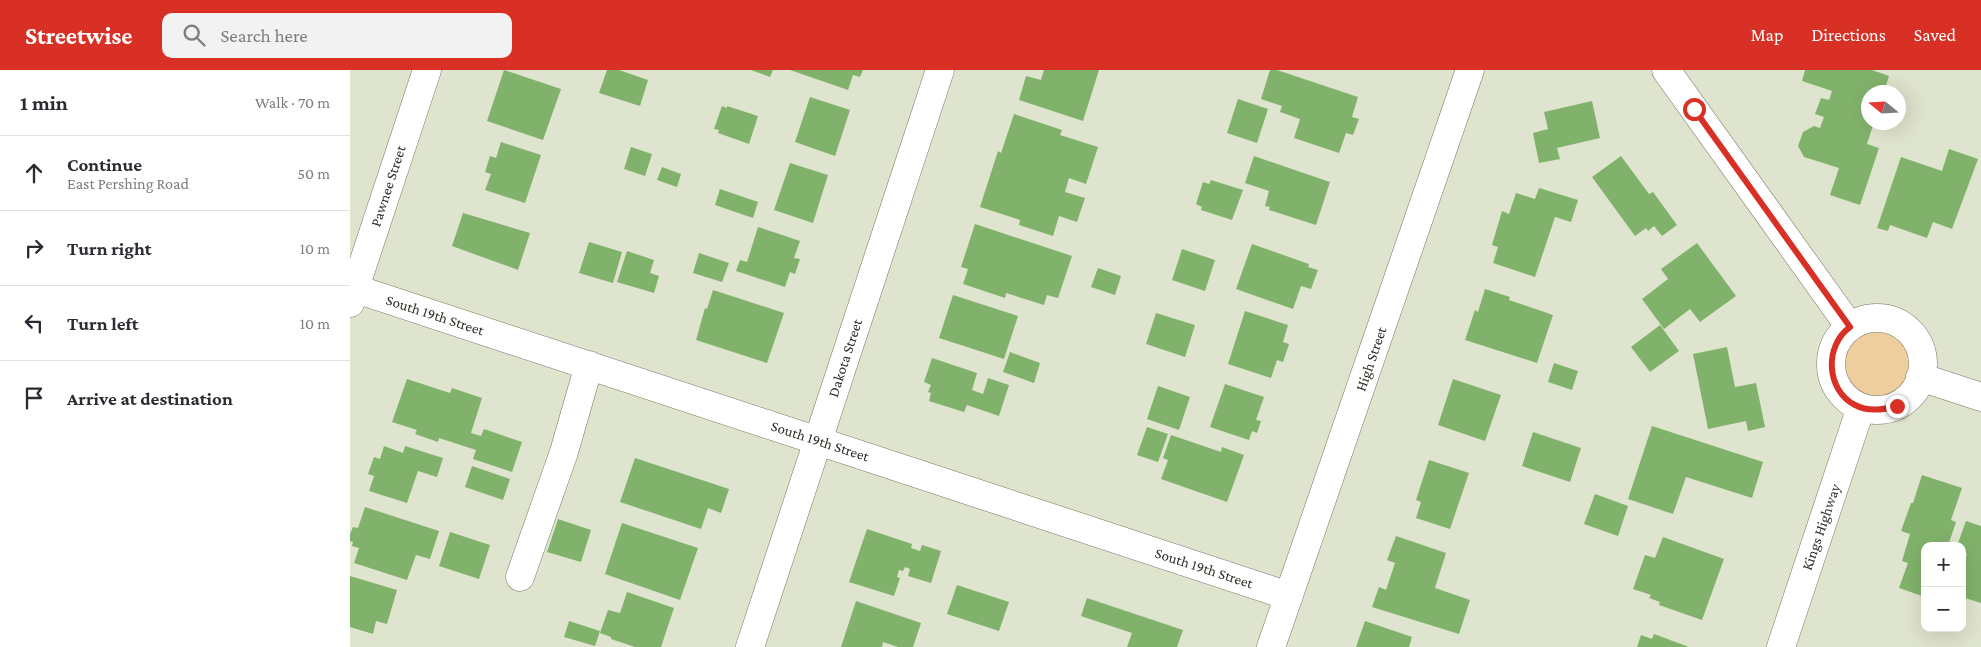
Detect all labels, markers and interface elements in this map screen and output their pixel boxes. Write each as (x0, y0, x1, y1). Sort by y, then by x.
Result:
search box (162, 13, 512, 58)
icon: search (180, 21, 208, 49)
text: Streetwise (25, 22, 132, 49)
text: Search here (220, 25, 308, 46)
text: Map (1751, 25, 1783, 45)
text: Directions (1811, 25, 1886, 45)
text: Saved (1914, 25, 1956, 45)
north arrow (1861, 85, 1906, 130)
text: 1 min (20, 91, 68, 115)
text: Walk · 70 m (255, 94, 330, 111)
route start (1683, 98, 1706, 121)
street label: Pawnee Street (367, 142, 409, 229)
text: Continue (67, 154, 142, 175)
icon: ahead (20, 159, 48, 187)
text: 50 m (298, 165, 330, 182)
text: East Pershing Road (67, 175, 189, 192)
icon: right (20, 234, 48, 262)
text: Turn right (67, 238, 152, 259)
text: 10 m (300, 240, 330, 257)
street label: South 19th Street (384, 292, 487, 339)
icon: left (20, 309, 48, 337)
text: Turn left (67, 313, 139, 334)
text: 10 m (300, 315, 330, 332)
street label: Dakota Street (825, 316, 865, 399)
street label: High Street (1353, 324, 1391, 394)
icon: arrive (20, 384, 48, 412)
text: Arrive at destination (67, 388, 233, 409)
route end (1886, 395, 1909, 418)
street label: South 19th Street (769, 418, 872, 465)
street label: Kings Highway (1799, 482, 1844, 573)
map controls (1921, 542, 1966, 632)
button: + (1921, 542, 1966, 587)
street label: South 19th Street (1153, 545, 1256, 592)
button: − (1921, 587, 1966, 632)

